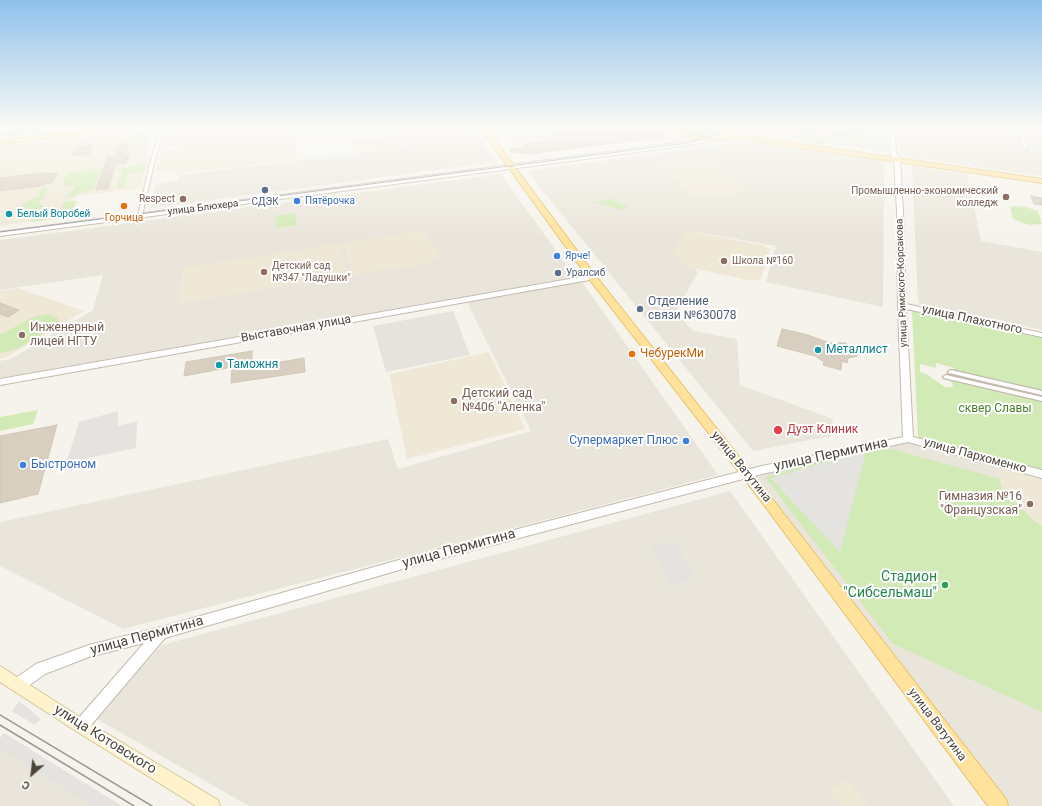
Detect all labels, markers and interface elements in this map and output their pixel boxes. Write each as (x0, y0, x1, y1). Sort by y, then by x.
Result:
marker: СДЭК (260, 185, 270, 195)
place label: Промышленно-экономический колледж (851, 185, 998, 208)
marker: Промышленно-экономический колледж (1001, 192, 1011, 202)
place label: Respect (139, 193, 175, 205)
marker: Respect (178, 194, 188, 204)
place label: Пятёрочка (305, 195, 355, 207)
place label: СДЭК (251, 196, 279, 208)
marker: Пятёрочка (292, 196, 302, 206)
street label: улица Блюхера (167, 198, 239, 218)
marker: Горчица (119, 201, 129, 211)
place label: Белый Воробей (17, 208, 90, 220)
marker: Белый Воробей (4, 209, 14, 219)
place label: Горчица (105, 212, 143, 224)
street label: улица Римского-Корсакова (894, 218, 910, 348)
place label: Ярче! (565, 250, 590, 262)
marker: Ярче! (552, 251, 562, 261)
place label: Школа №160 (732, 255, 793, 267)
marker: Школа №160 (719, 256, 729, 266)
place label: Детский сад №347 "Ладушки" (272, 260, 351, 284)
marker: Детский сад №347 "Ладушки" (259, 267, 269, 277)
place label: Уралсиб (566, 267, 605, 279)
marker: Уралсиб (553, 268, 563, 278)
place label: Отделение связи №630078 (648, 295, 737, 323)
street label: улица Плахотного (921, 302, 1023, 338)
marker: Отделение связи №630078 (635, 304, 645, 314)
street label: Выставочная улица (240, 312, 352, 346)
place label: Инженерный лицей НГТУ (30, 321, 104, 349)
marker: Инженерный лицей НГТУ (17, 330, 27, 340)
place label: Металлист (826, 343, 888, 357)
marker: Металлист (813, 345, 823, 355)
place label: ЧебурекМи (640, 347, 704, 361)
marker: ЧебурекМи (627, 349, 637, 359)
place label: Таможня (227, 358, 278, 372)
marker: Таможня (214, 360, 224, 370)
place label: Детский сад №406 "Аленка" (462, 387, 545, 415)
marker: Детский сад №406 "Аленка" (449, 396, 459, 406)
park label: сквер Славы (958, 402, 1032, 416)
place label: Дуэт Клиник (787, 423, 858, 437)
marker: Дуэт Клиник (772, 424, 784, 436)
street label: улица Ватутина (708, 428, 774, 506)
place label: Супермаркет Плюс (569, 434, 678, 448)
street label: улица Пермитина (772, 435, 890, 475)
street label: улица Пархоменко (922, 435, 1028, 477)
marker: Супермаркет Плюс (681, 436, 691, 446)
place label: Быстроном (31, 458, 96, 472)
marker: Быстроном (18, 460, 28, 470)
place label: Гимназия №16 "Французская" (939, 490, 1022, 518)
marker: Гимназия №16 "Французская" (1025, 499, 1035, 509)
street label: улица Пермитина (401, 526, 517, 572)
place label: Стадион "Сибсельмаш" (843, 569, 937, 602)
marker: Стадион "Сибсельмаш" (940, 580, 950, 590)
street label: улица Пермитина (89, 613, 205, 659)
street label: улица Ватутина (905, 686, 969, 764)
street label: улица Котовского (51, 702, 159, 778)
north arrow (12, 754, 52, 794)
text: С (20, 778, 32, 792)

